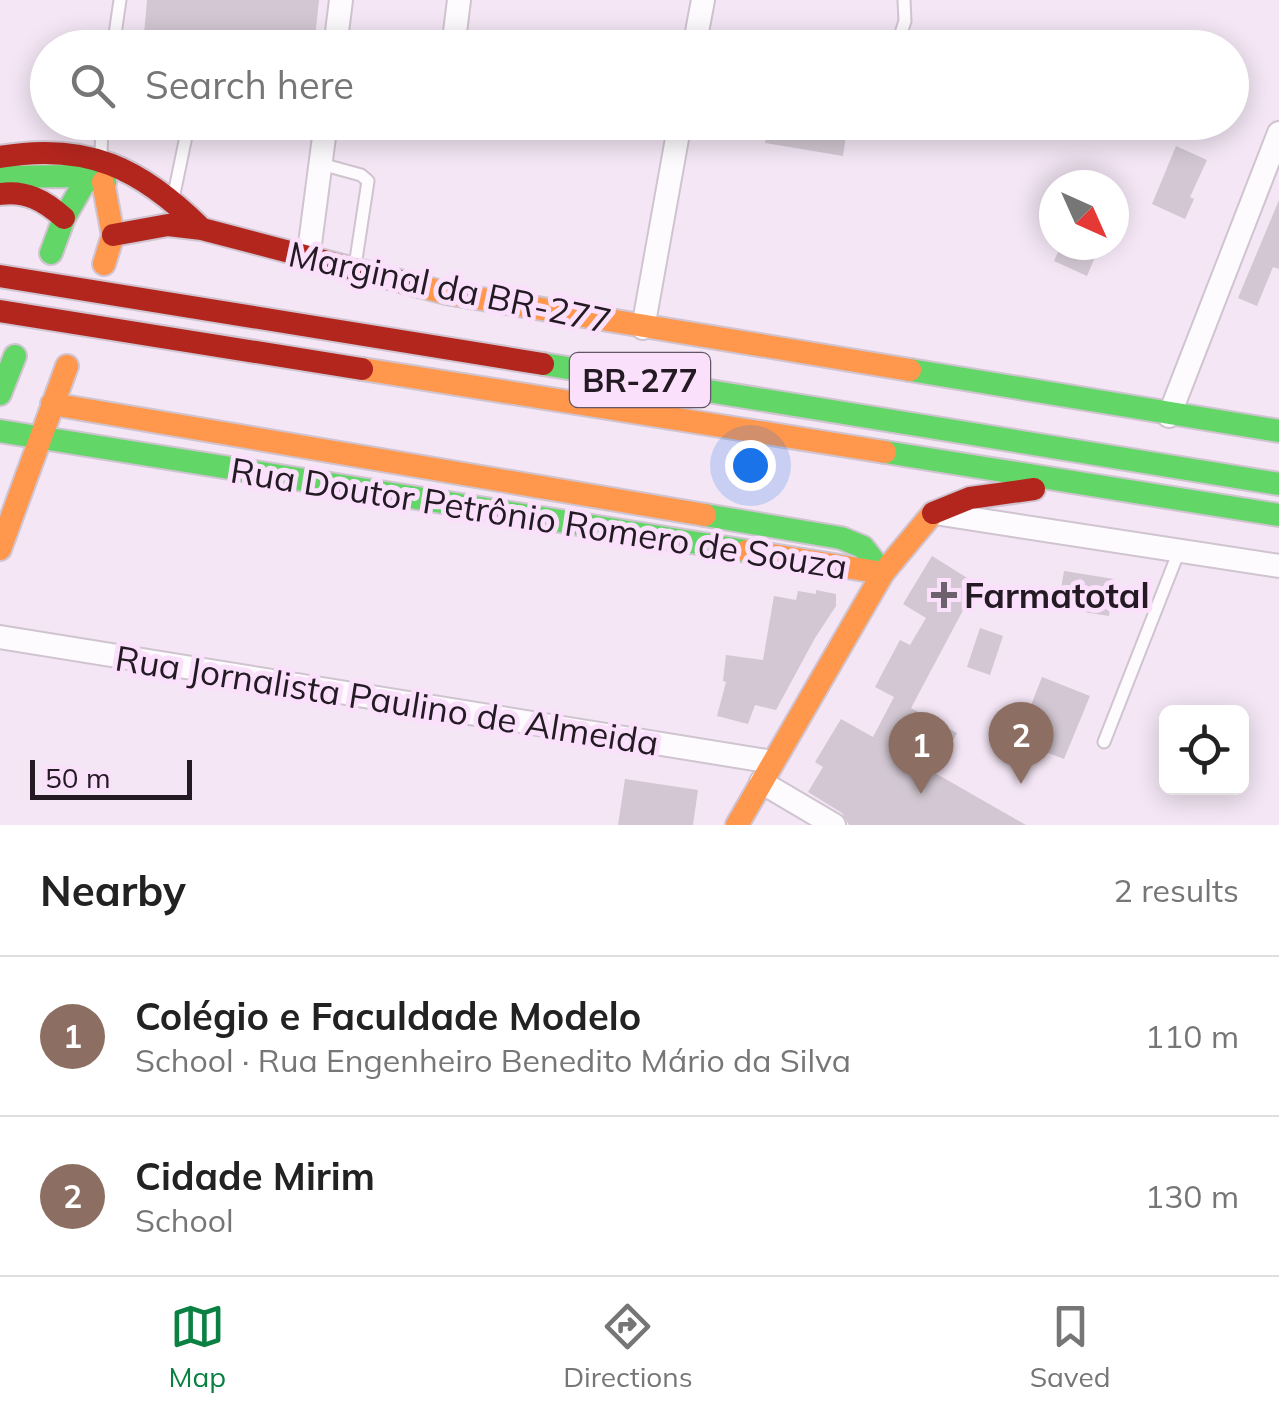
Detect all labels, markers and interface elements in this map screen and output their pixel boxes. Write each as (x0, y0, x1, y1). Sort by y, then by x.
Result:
search box (30, 30, 1249, 140)
icon: search (65, 58, 120, 113)
text: Search here (145, 61, 354, 109)
north arrow (1039, 170, 1129, 260)
street label: Marginal da BR-277 (285, 231, 615, 343)
road number: BR-277 (570, 353, 710, 407)
your location (725, 440, 776, 491)
street label: Rua Doutor Petrônio Romero de Souza (227, 447, 851, 589)
place label: Farmatotal (964, 573, 1150, 617)
marker: Farmatotal (933, 584, 955, 606)
street label: Rua Jornalista Paulino de Almeida (112, 635, 662, 765)
pin: 2 (988, 702, 1054, 784)
map controls (1159, 705, 1249, 795)
button: locate (1159, 705, 1249, 795)
pin: 1 (888, 712, 954, 794)
scale bar (30, 755, 192, 800)
text: 50 m (45, 760, 111, 795)
text: Nearby (40, 864, 186, 917)
text: 2 results (1114, 870, 1239, 910)
text: Colégio e Faculdade Modelo (135, 992, 641, 1040)
text: 1 (63, 1016, 82, 1056)
text: 110 m (1145, 1016, 1239, 1056)
text: School · Rua Engenheiro Benedito Mário da Silva (135, 1040, 851, 1080)
text: Cidade Mirim (135, 1152, 375, 1200)
text: 2 (63, 1176, 82, 1216)
text: 130 m (1145, 1176, 1239, 1216)
text: School (135, 1200, 234, 1240)
tab: Map (169, 1299, 226, 1394)
tab: Directions (563, 1299, 693, 1394)
tab: Saved (1030, 1299, 1110, 1394)

